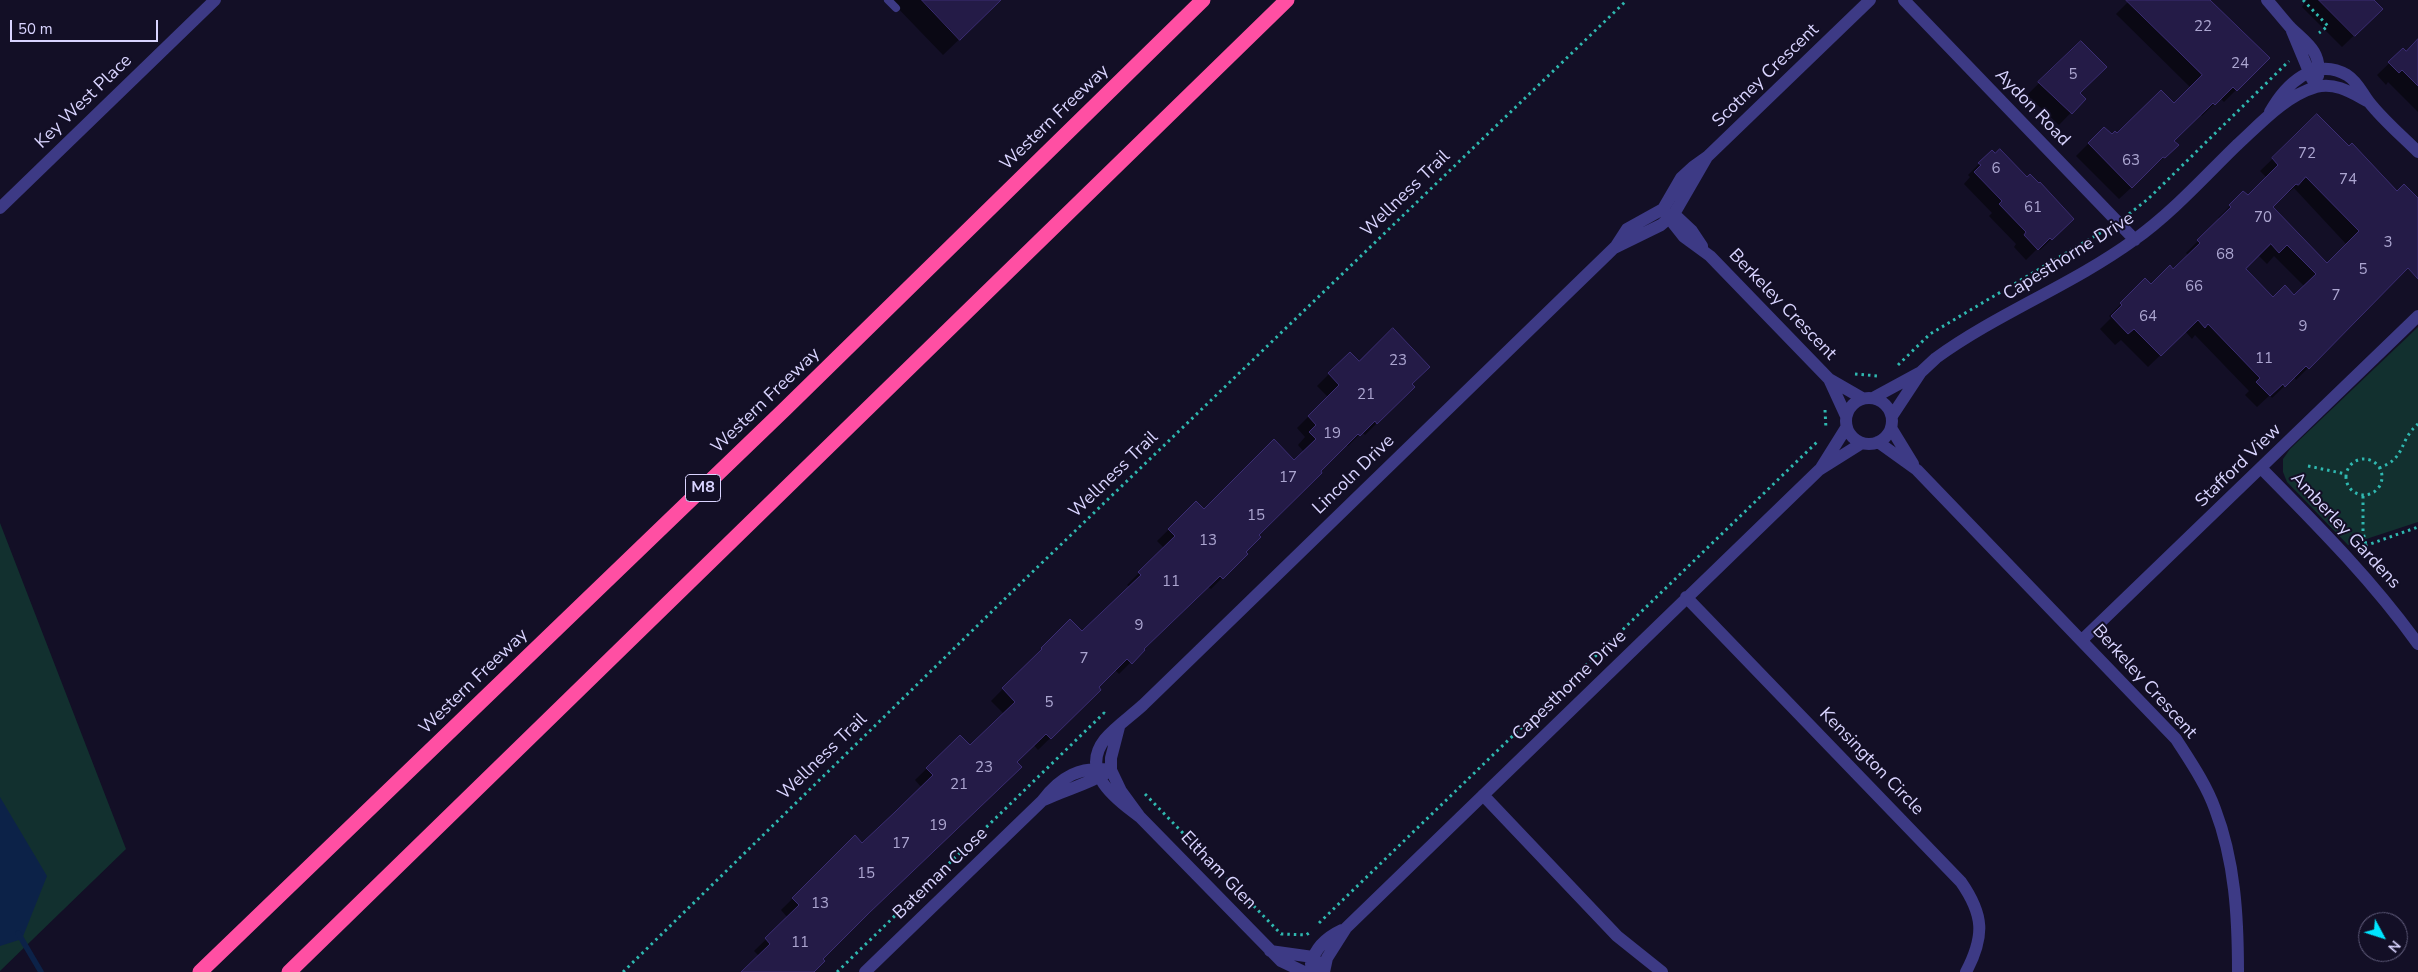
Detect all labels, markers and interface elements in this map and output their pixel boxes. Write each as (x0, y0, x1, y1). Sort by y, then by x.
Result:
scale bar (12, 10, 160, 42)
house number: 22 (2194, 18, 2212, 36)
text: 50 m (18, 19, 53, 39)
street label: Scotney Crescent (1708, 20, 1824, 132)
street label: Key West Place (31, 50, 137, 154)
house number: 24 (2231, 55, 2249, 73)
street label: Western Freeway (996, 61, 1114, 175)
street label: Aydon Road (1990, 65, 2074, 151)
house number: 5 (2069, 66, 2077, 84)
house number: 72 (2298, 145, 2316, 163)
street label: Wellness Trail (1357, 146, 1455, 242)
house number: 63 (2122, 152, 2140, 170)
house number: 6 (1992, 160, 2000, 178)
house number: 74 (2339, 171, 2357, 189)
house number: 61 (2024, 199, 2042, 217)
street label: Capesthorne Drive (2000, 208, 2138, 306)
house number: 70 (2254, 209, 2272, 227)
house number: 3 (2384, 234, 2392, 252)
street label: Berkeley Crescent (1724, 245, 1840, 365)
house number: 68 (2216, 246, 2234, 264)
house number: 5 (2359, 261, 2367, 279)
house number: 66 (2185, 278, 2203, 296)
house number: 7 (2332, 287, 2340, 305)
house number: 64 (2139, 308, 2157, 326)
house number: 9 (2299, 318, 2307, 336)
street label: Western Freeway (707, 344, 825, 458)
house number: 11 (2255, 350, 2273, 368)
house number: 23 (1389, 352, 1407, 370)
house number: 21 (1357, 386, 1375, 404)
street label: Stafford View (2192, 420, 2286, 512)
house number: 19 (1323, 425, 1341, 443)
street label: Wellness Trail (1065, 427, 1163, 523)
street label: Lincoln Drive (1309, 431, 1399, 519)
street label: Amberley Gardens (2285, 468, 2405, 594)
house number: 17 (1279, 469, 1297, 487)
road number: M8 (686, 474, 720, 502)
house number: 15 (1247, 507, 1265, 525)
house number: 13 (1199, 532, 1217, 550)
house number: 11 (1162, 573, 1180, 591)
house number: 9 (1135, 617, 1143, 635)
street label: Berkeley Crescent (2087, 621, 2201, 743)
street label: Western Freeway (415, 625, 533, 739)
street label: Capesthorne Drive (1509, 626, 1631, 746)
house number: 7 (1080, 650, 1088, 668)
house number: 5 (1045, 694, 1053, 712)
street label: Kensington Circle (1814, 704, 1928, 820)
street label: Wellness Trail (774, 709, 872, 805)
house number: 23 (975, 759, 993, 777)
house number: 21 (950, 776, 968, 794)
house number: 19 (929, 817, 947, 835)
street label: Bateman Close (889, 824, 993, 924)
street label: Eltham Glen (1176, 828, 1260, 914)
house number: 17 (892, 835, 910, 853)
house number: 15 (857, 865, 875, 883)
house number: 13 (811, 895, 829, 913)
north arrow (2358, 912, 2408, 962)
house number: 11 (791, 934, 809, 952)
text: N (2383, 936, 2405, 956)

